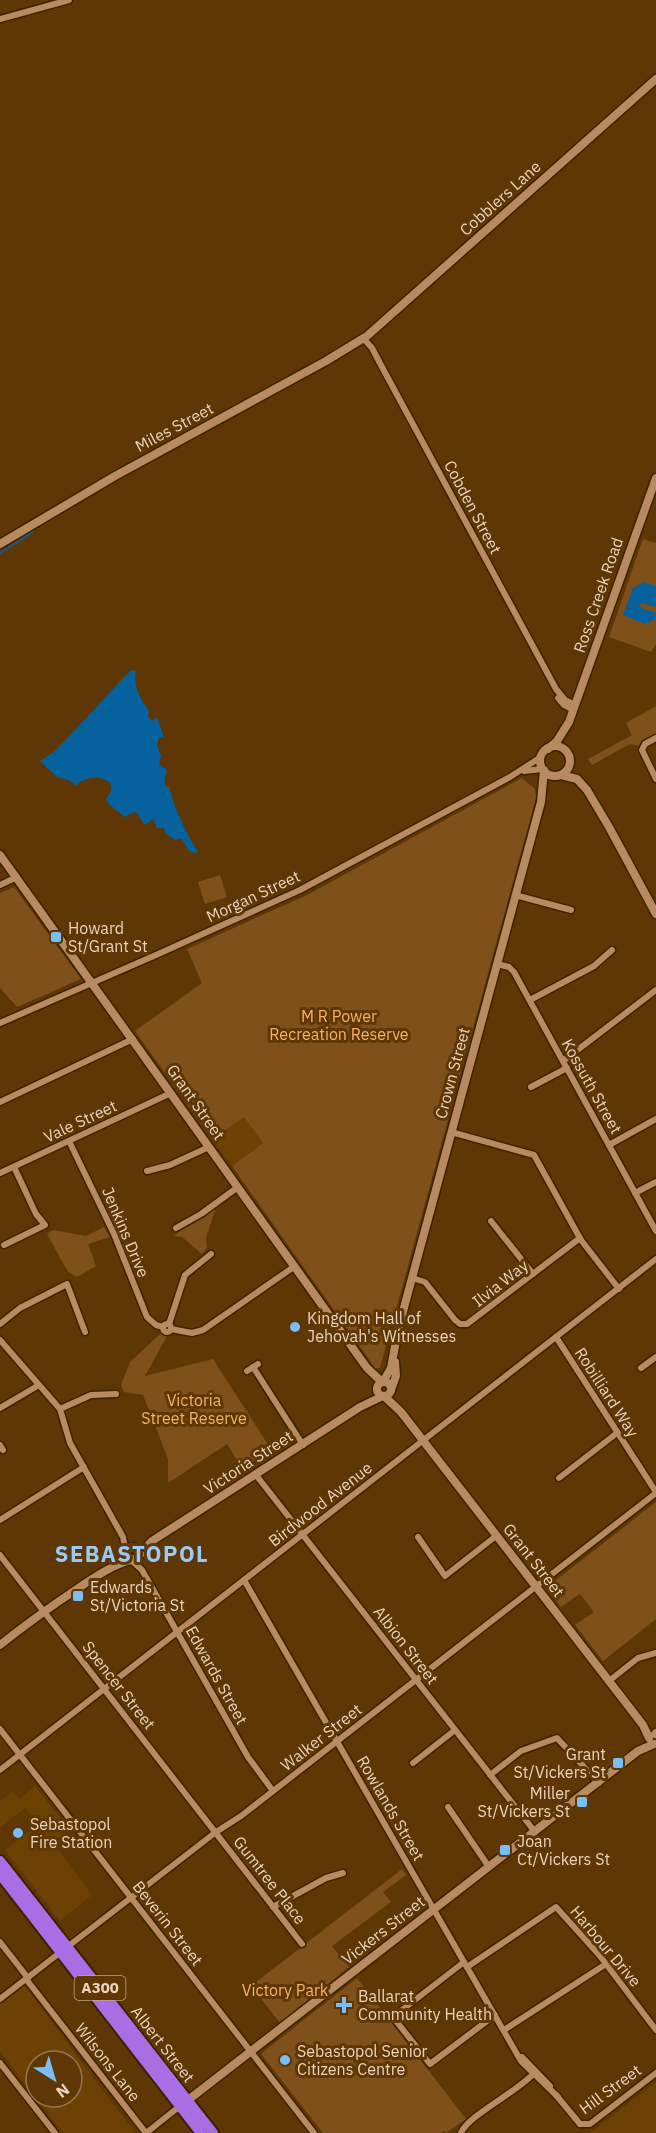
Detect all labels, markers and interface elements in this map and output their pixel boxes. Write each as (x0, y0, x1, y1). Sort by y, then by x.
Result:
street label: Cobblers Lane (455, 156, 545, 240)
street label: Miles Street (132, 398, 216, 456)
street label: Cobden Street (440, 457, 506, 557)
street label: Ross Creek Road (569, 535, 627, 655)
street label: Morgan Street (203, 866, 303, 926)
place label: Howard St/Grant St (68, 918, 148, 956)
marker: Howard St/Grant St (49, 930, 63, 944)
park label: M R Power Recreation Reserve (269, 1006, 409, 1044)
street label: Crown Street (430, 1025, 474, 1121)
street label: Kossuth Street (558, 1035, 626, 1137)
street label: Grant Street (163, 1060, 229, 1144)
street label: Vale Street (40, 1095, 120, 1147)
street label: Jenkins Drive (98, 1184, 154, 1280)
street label: Ilvia Way (468, 1255, 532, 1311)
place label: Kingdom Hall of Jehovah's Witnesses (307, 1308, 456, 1346)
marker: Kingdom Hall of Jehovah's Witnesses (288, 1320, 302, 1334)
street label: Robilliard Way (571, 1343, 643, 1441)
park label: Victoria Street Reserve (141, 1390, 247, 1428)
street label: Victoria Street (200, 1426, 296, 1498)
street label: Birdwood Avenue (264, 1457, 376, 1551)
street label: Grant Street (499, 1519, 569, 1601)
district label: SEBASTOPOL (55, 1539, 209, 1568)
place label: Edwards St/Victoria St (90, 1577, 185, 1615)
marker: Edwards St/Victoria St (71, 1589, 85, 1603)
street label: Albion Street (369, 1602, 443, 1688)
street label: Edwards Street (182, 1622, 252, 1728)
street label: Spencer Street (78, 1637, 160, 1733)
street label: Walker Street (276, 1699, 366, 1775)
place label: Grant St/Vickers St (514, 1744, 606, 1782)
street label: Rowlands Street (353, 1752, 429, 1864)
marker: Grant St/Vickers St (611, 1756, 625, 1770)
place label: Miller St/Vickers St (478, 1783, 570, 1821)
marker: Miller St/Vickers St (575, 1795, 589, 1809)
place label: Sebastopol Fire Station (30, 1814, 112, 1852)
marker: Sebastopol Fire Station (11, 1826, 25, 1840)
place label: Joan Ct/Vickers St (517, 1831, 610, 1869)
street label: Gumtree Place (229, 1832, 311, 1928)
marker: Joan Ct/Vickers St (498, 1843, 512, 1857)
street label: Beverin Street (129, 1877, 207, 1969)
street label: Vickers Street (337, 1891, 429, 1969)
street label: Harbour Drive (566, 1901, 646, 1991)
road number: A300 (74, 1976, 126, 2000)
park label: Victory Park (242, 1980, 329, 2000)
place label: Ballarat Community Health (358, 1986, 492, 2024)
marker: Ballarat Community Health (335, 1996, 353, 2014)
street label: Albert Street (127, 2002, 199, 2086)
street label: Wilsons Lane (71, 2019, 145, 2106)
place label: Sebastopol Senior Citizens Centre (297, 2041, 428, 2079)
north arrow (24, 2049, 84, 2109)
marker: Sebastopol Senior Citizens Centre (278, 2053, 292, 2067)
street label: Hill Street (575, 2060, 645, 2118)
text: N (52, 2080, 74, 2102)

